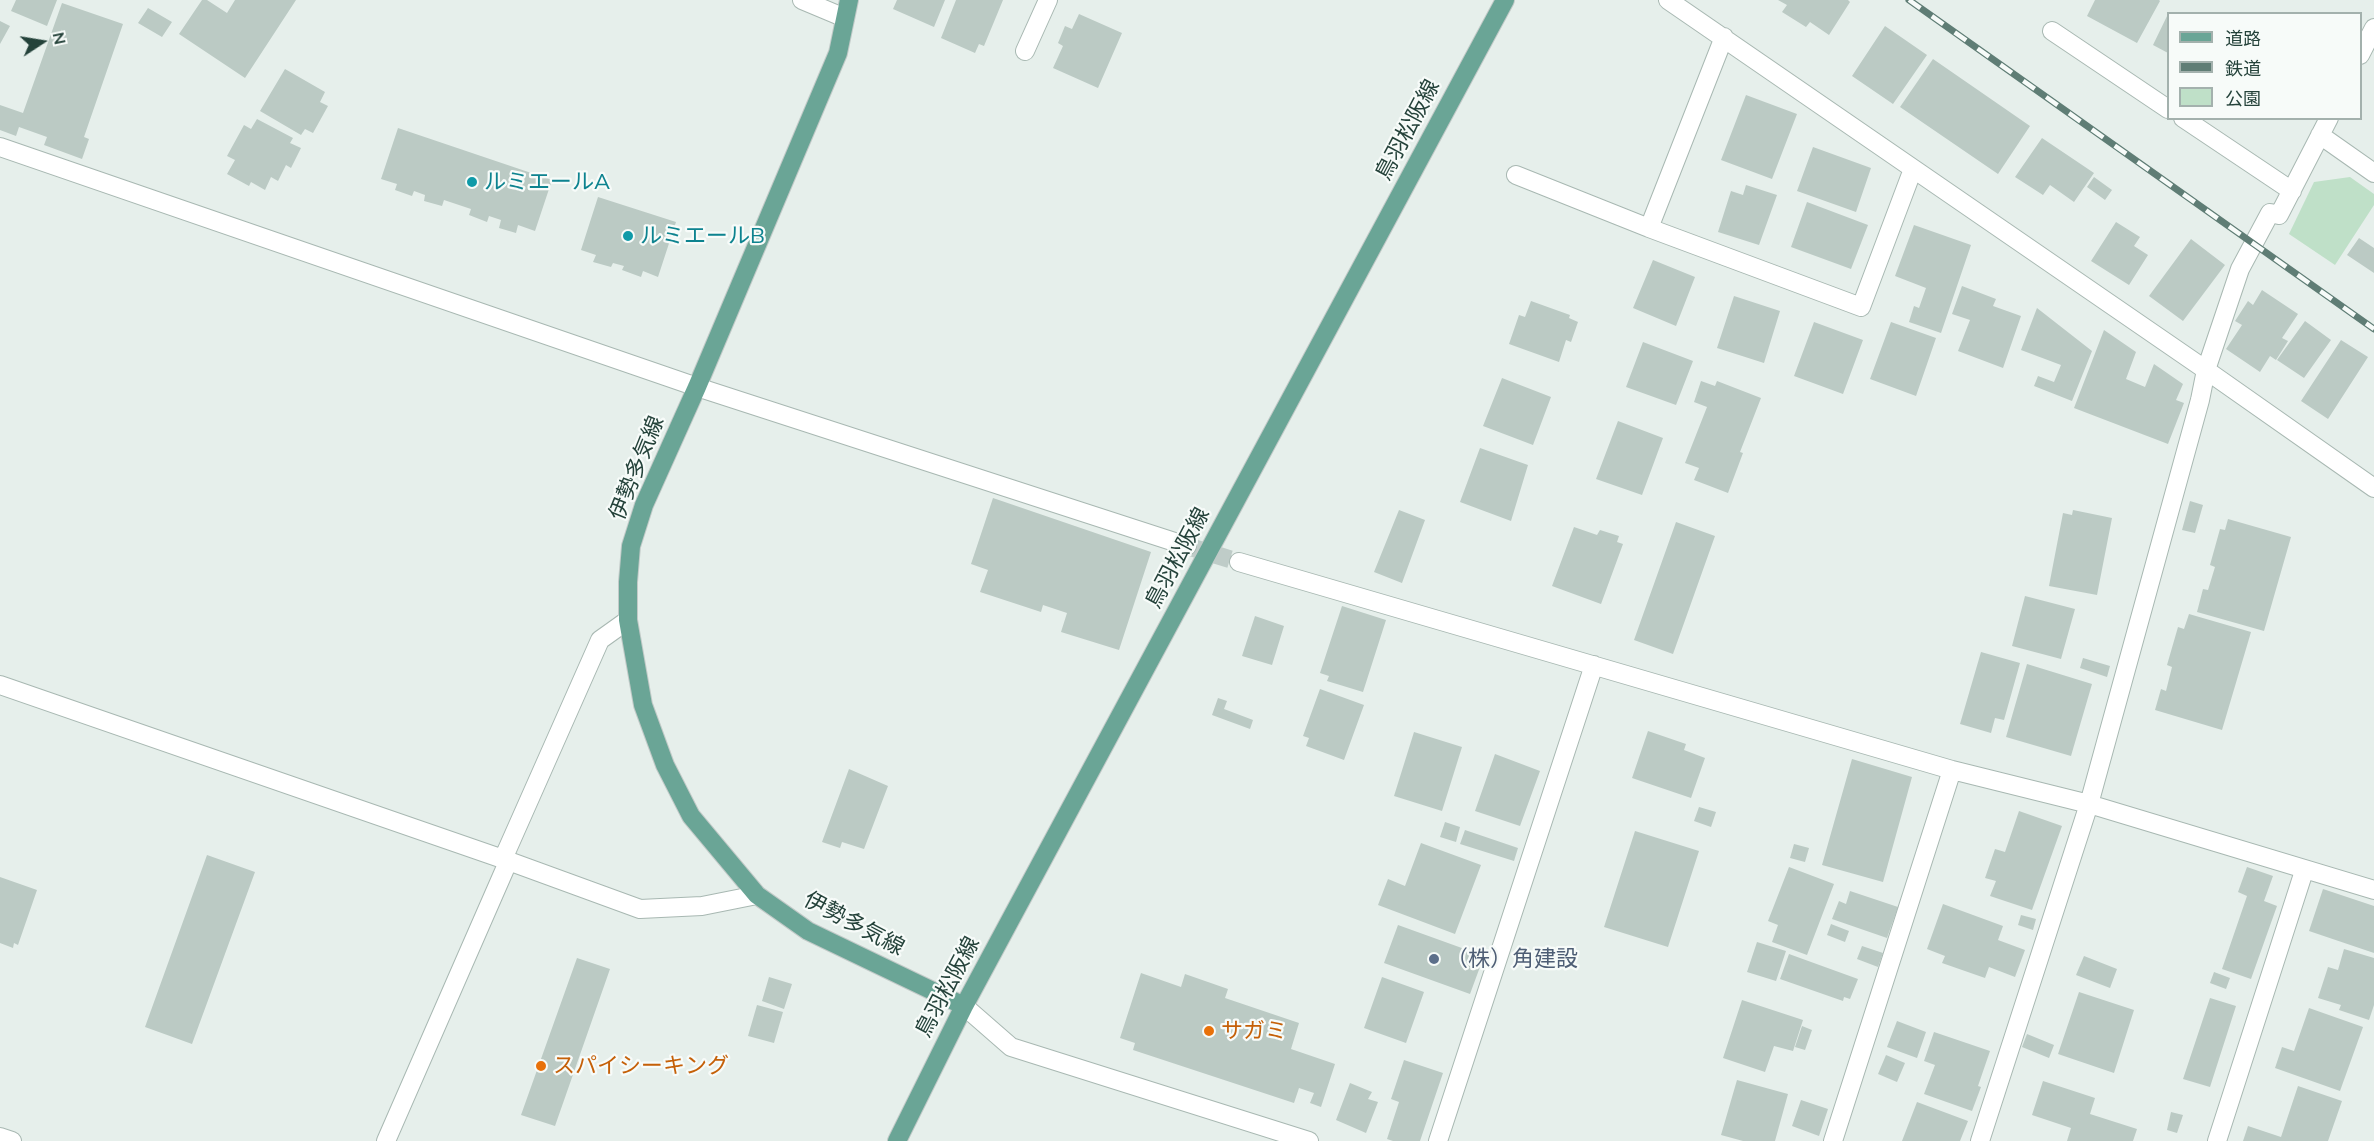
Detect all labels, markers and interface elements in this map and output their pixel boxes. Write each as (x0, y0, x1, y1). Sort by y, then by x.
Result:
north arrow (12, 12, 72, 72)
legend (2167, 12, 2362, 120)
text: 道路 (2225, 27, 2261, 50)
text: N (49, 30, 71, 46)
text: 鉄道 (2225, 57, 2261, 80)
street label: 鳥羽松阪線 (1371, 75, 1445, 185)
text: 公園 (2225, 87, 2261, 110)
place label: ルミエールA (484, 169, 610, 195)
marker: ルミエールA (465, 175, 479, 189)
place label: ルミエールB (640, 223, 765, 249)
marker: ルミエールB (621, 229, 635, 243)
street label: 伊勢多気線 (604, 412, 670, 524)
street label: 鳥羽松阪線 (1141, 503, 1215, 613)
street label: 伊勢多気線 (799, 887, 909, 961)
street label: 鳥羽松阪線 (911, 932, 985, 1042)
place label: （株）角建設 (1446, 946, 1578, 972)
marker: （株）角建設 (1427, 952, 1441, 966)
place label: サガミ (1221, 1018, 1287, 1044)
marker: サガミ (1202, 1024, 1216, 1038)
place label: スパイシーキング (553, 1053, 729, 1079)
marker: スパイシーキング (534, 1059, 548, 1073)

